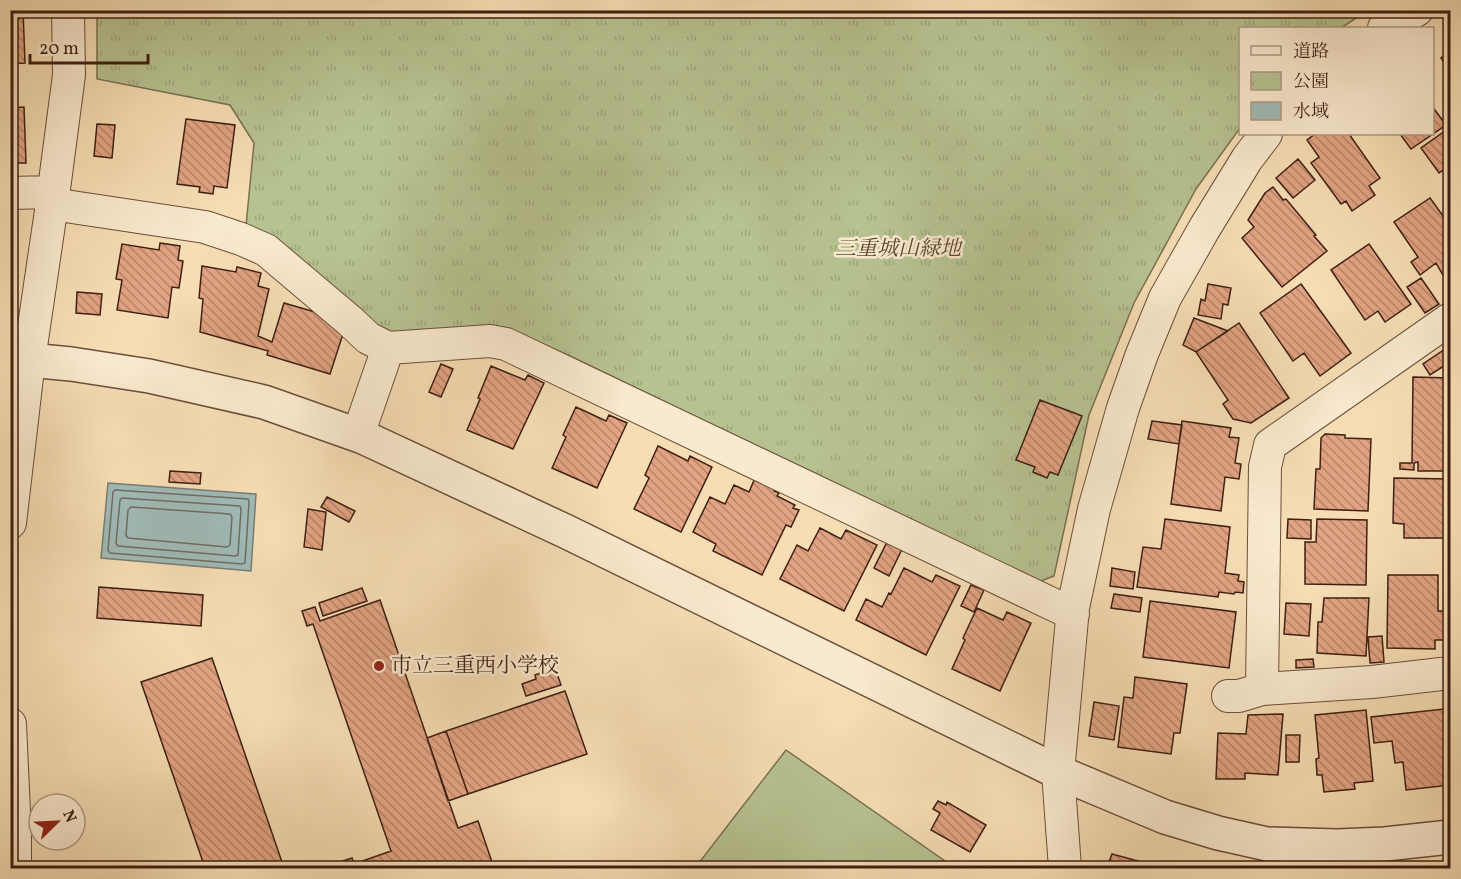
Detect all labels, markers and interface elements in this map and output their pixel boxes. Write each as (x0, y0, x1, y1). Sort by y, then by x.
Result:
scale bar (30, 27, 148, 65)
legend (1239, 27, 1434, 135)
text: 20 m (39, 37, 79, 62)
text: 道路 (1293, 40, 1329, 65)
text: 公園 (1293, 70, 1329, 95)
text: 水域 (1293, 100, 1329, 125)
park label: 三重城山緑地 (835, 235, 963, 264)
place label: 市立三重西小学校 (391, 652, 559, 681)
marker: 市立三重西小学校 (372, 659, 386, 673)
north arrow (27, 792, 87, 852)
text: N (56, 807, 81, 827)

